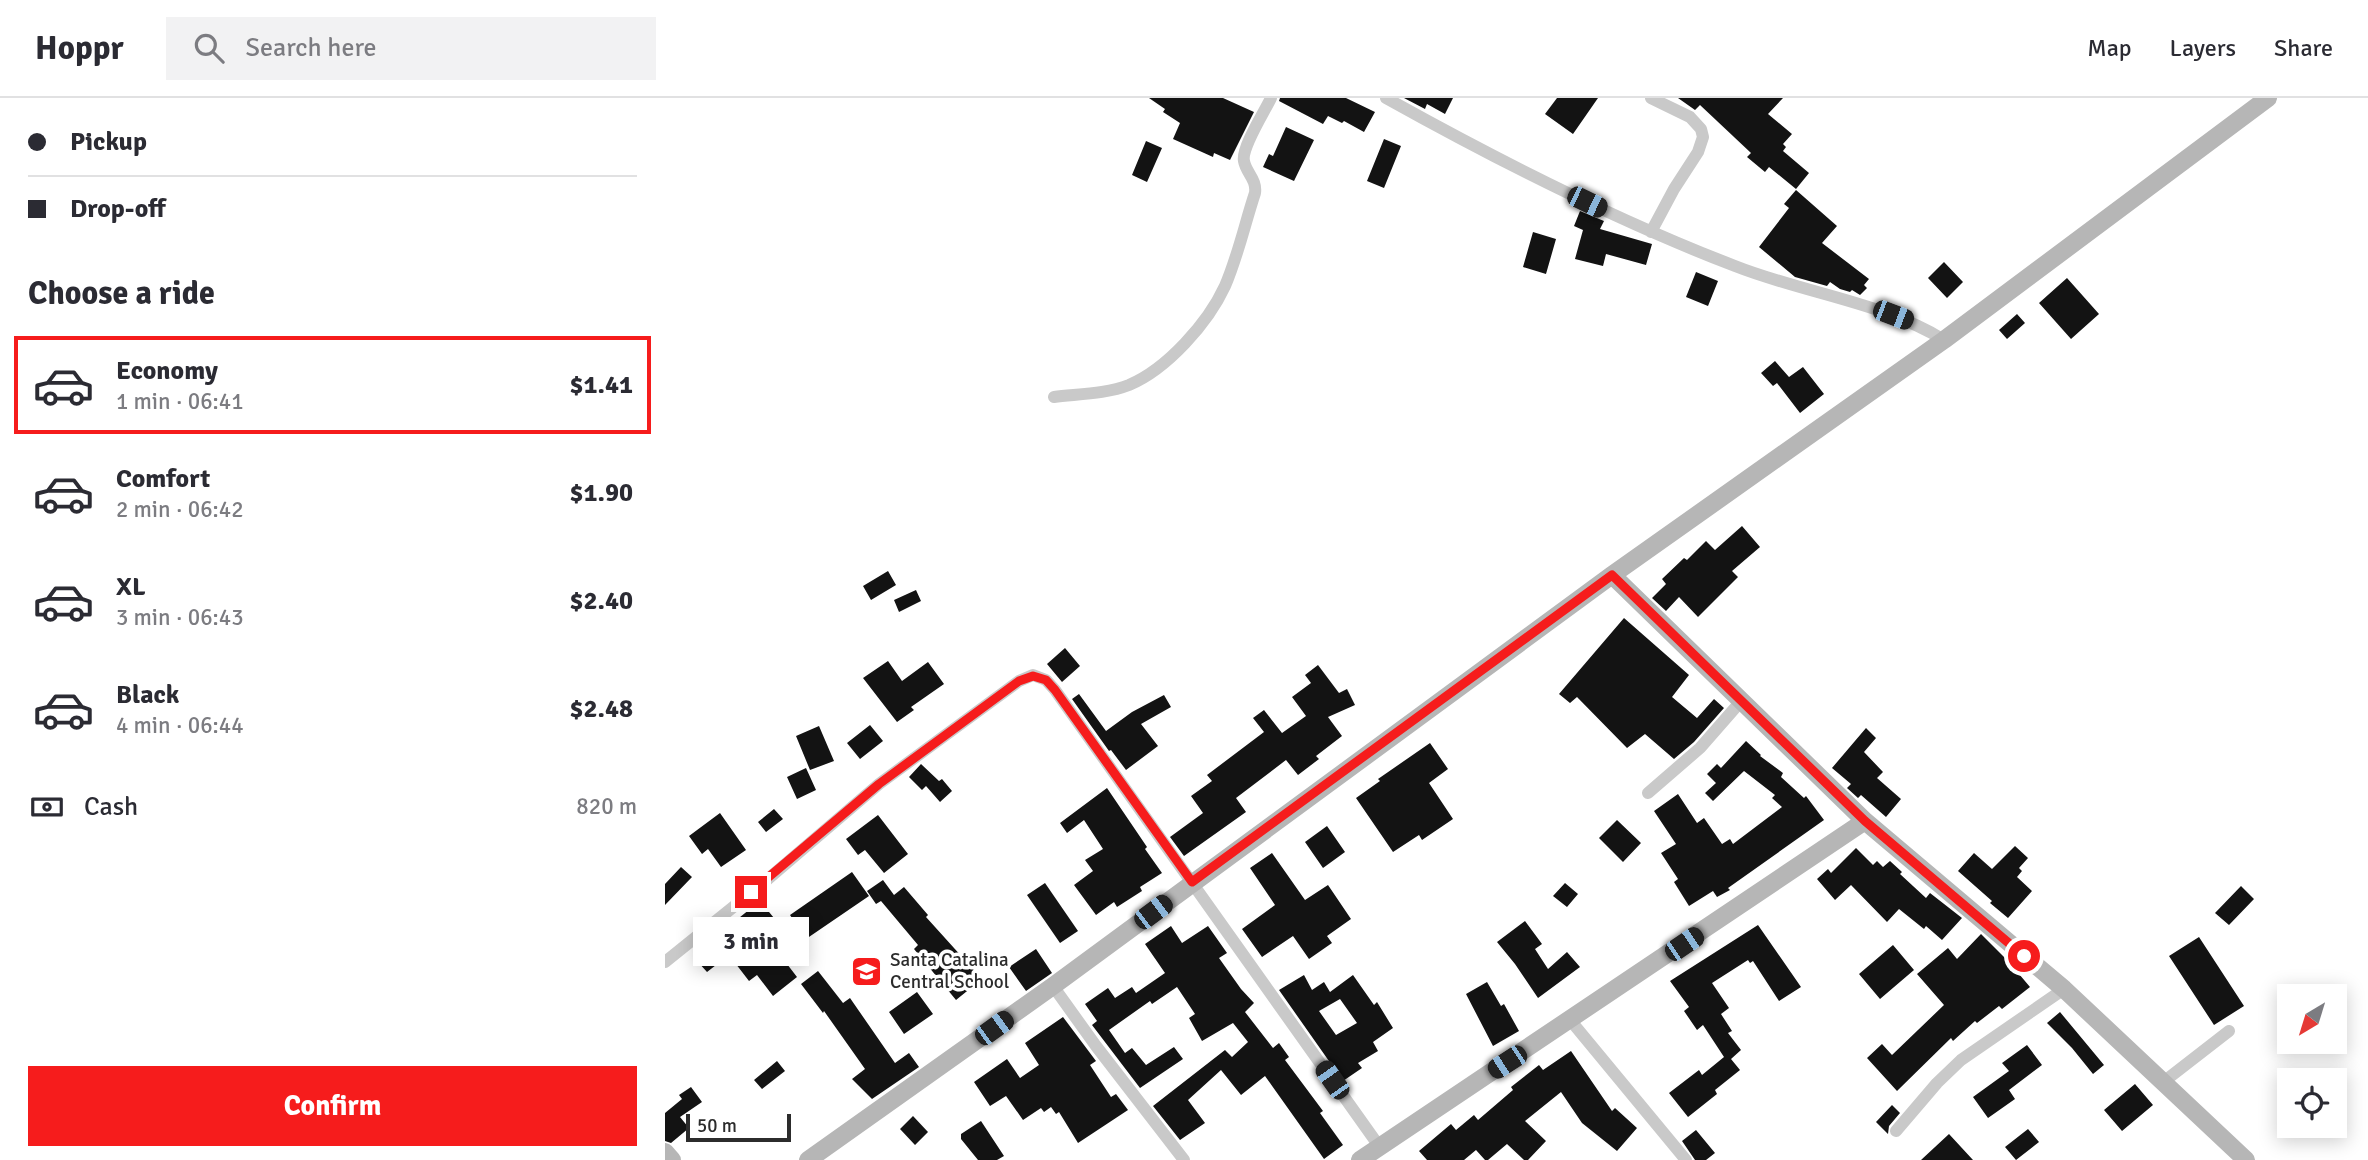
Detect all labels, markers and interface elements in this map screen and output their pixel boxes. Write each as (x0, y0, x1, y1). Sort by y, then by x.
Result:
search box (166, 17, 656, 80)
text: Hoppr (35, 28, 124, 69)
icon: search (190, 29, 228, 67)
text: Search here (246, 32, 377, 64)
text: Map (2087, 33, 2132, 63)
text: Layers (2170, 33, 2236, 63)
text: Share (2274, 33, 2333, 63)
text: Pickup (70, 126, 147, 158)
car (1564, 183, 1611, 221)
text: Drop-off (70, 193, 166, 225)
text: Choose a ride (28, 274, 215, 313)
car (1870, 298, 1917, 332)
icon: car (32, 354, 95, 417)
text: Economy (116, 355, 218, 387)
text: $1.41 (569, 369, 633, 401)
text: 1 min · 06:41 (116, 387, 244, 416)
icon: car (32, 462, 95, 525)
text: Comfort (116, 463, 210, 495)
text: $1.90 (569, 477, 633, 509)
text: 2 min · 06:42 (116, 495, 244, 524)
icon: car (32, 570, 95, 633)
text: XL (116, 571, 146, 603)
text: $2.40 (569, 585, 633, 617)
text: 3 min · 06:43 (116, 603, 244, 632)
icon: car (32, 678, 95, 741)
text: Black (116, 679, 179, 711)
text: $2.48 (569, 693, 633, 725)
text: 4 min · 06:44 (116, 711, 244, 740)
icon: cash (28, 788, 66, 826)
text: Cash (84, 791, 138, 823)
text: 820 m (576, 792, 637, 821)
route end (735, 876, 767, 908)
car (1130, 891, 1177, 933)
callout: 3 min (693, 916, 809, 966)
car (1661, 924, 1708, 964)
text: 3 min (723, 927, 779, 956)
route start (2008, 940, 2040, 972)
place label: Santa Catalina Central School (890, 948, 1009, 994)
school or university icon: Santa Catalina Central School (850, 954, 884, 988)
north arrow (2277, 984, 2347, 1054)
map controls (2277, 984, 2347, 1138)
car (971, 1007, 1018, 1049)
car (1484, 1042, 1531, 1082)
car (1312, 1057, 1353, 1103)
button: Confirm (28, 1066, 637, 1146)
button: locate (2277, 1068, 2347, 1138)
scale bar (686, 1111, 791, 1143)
text: 50 m (697, 1114, 737, 1138)

